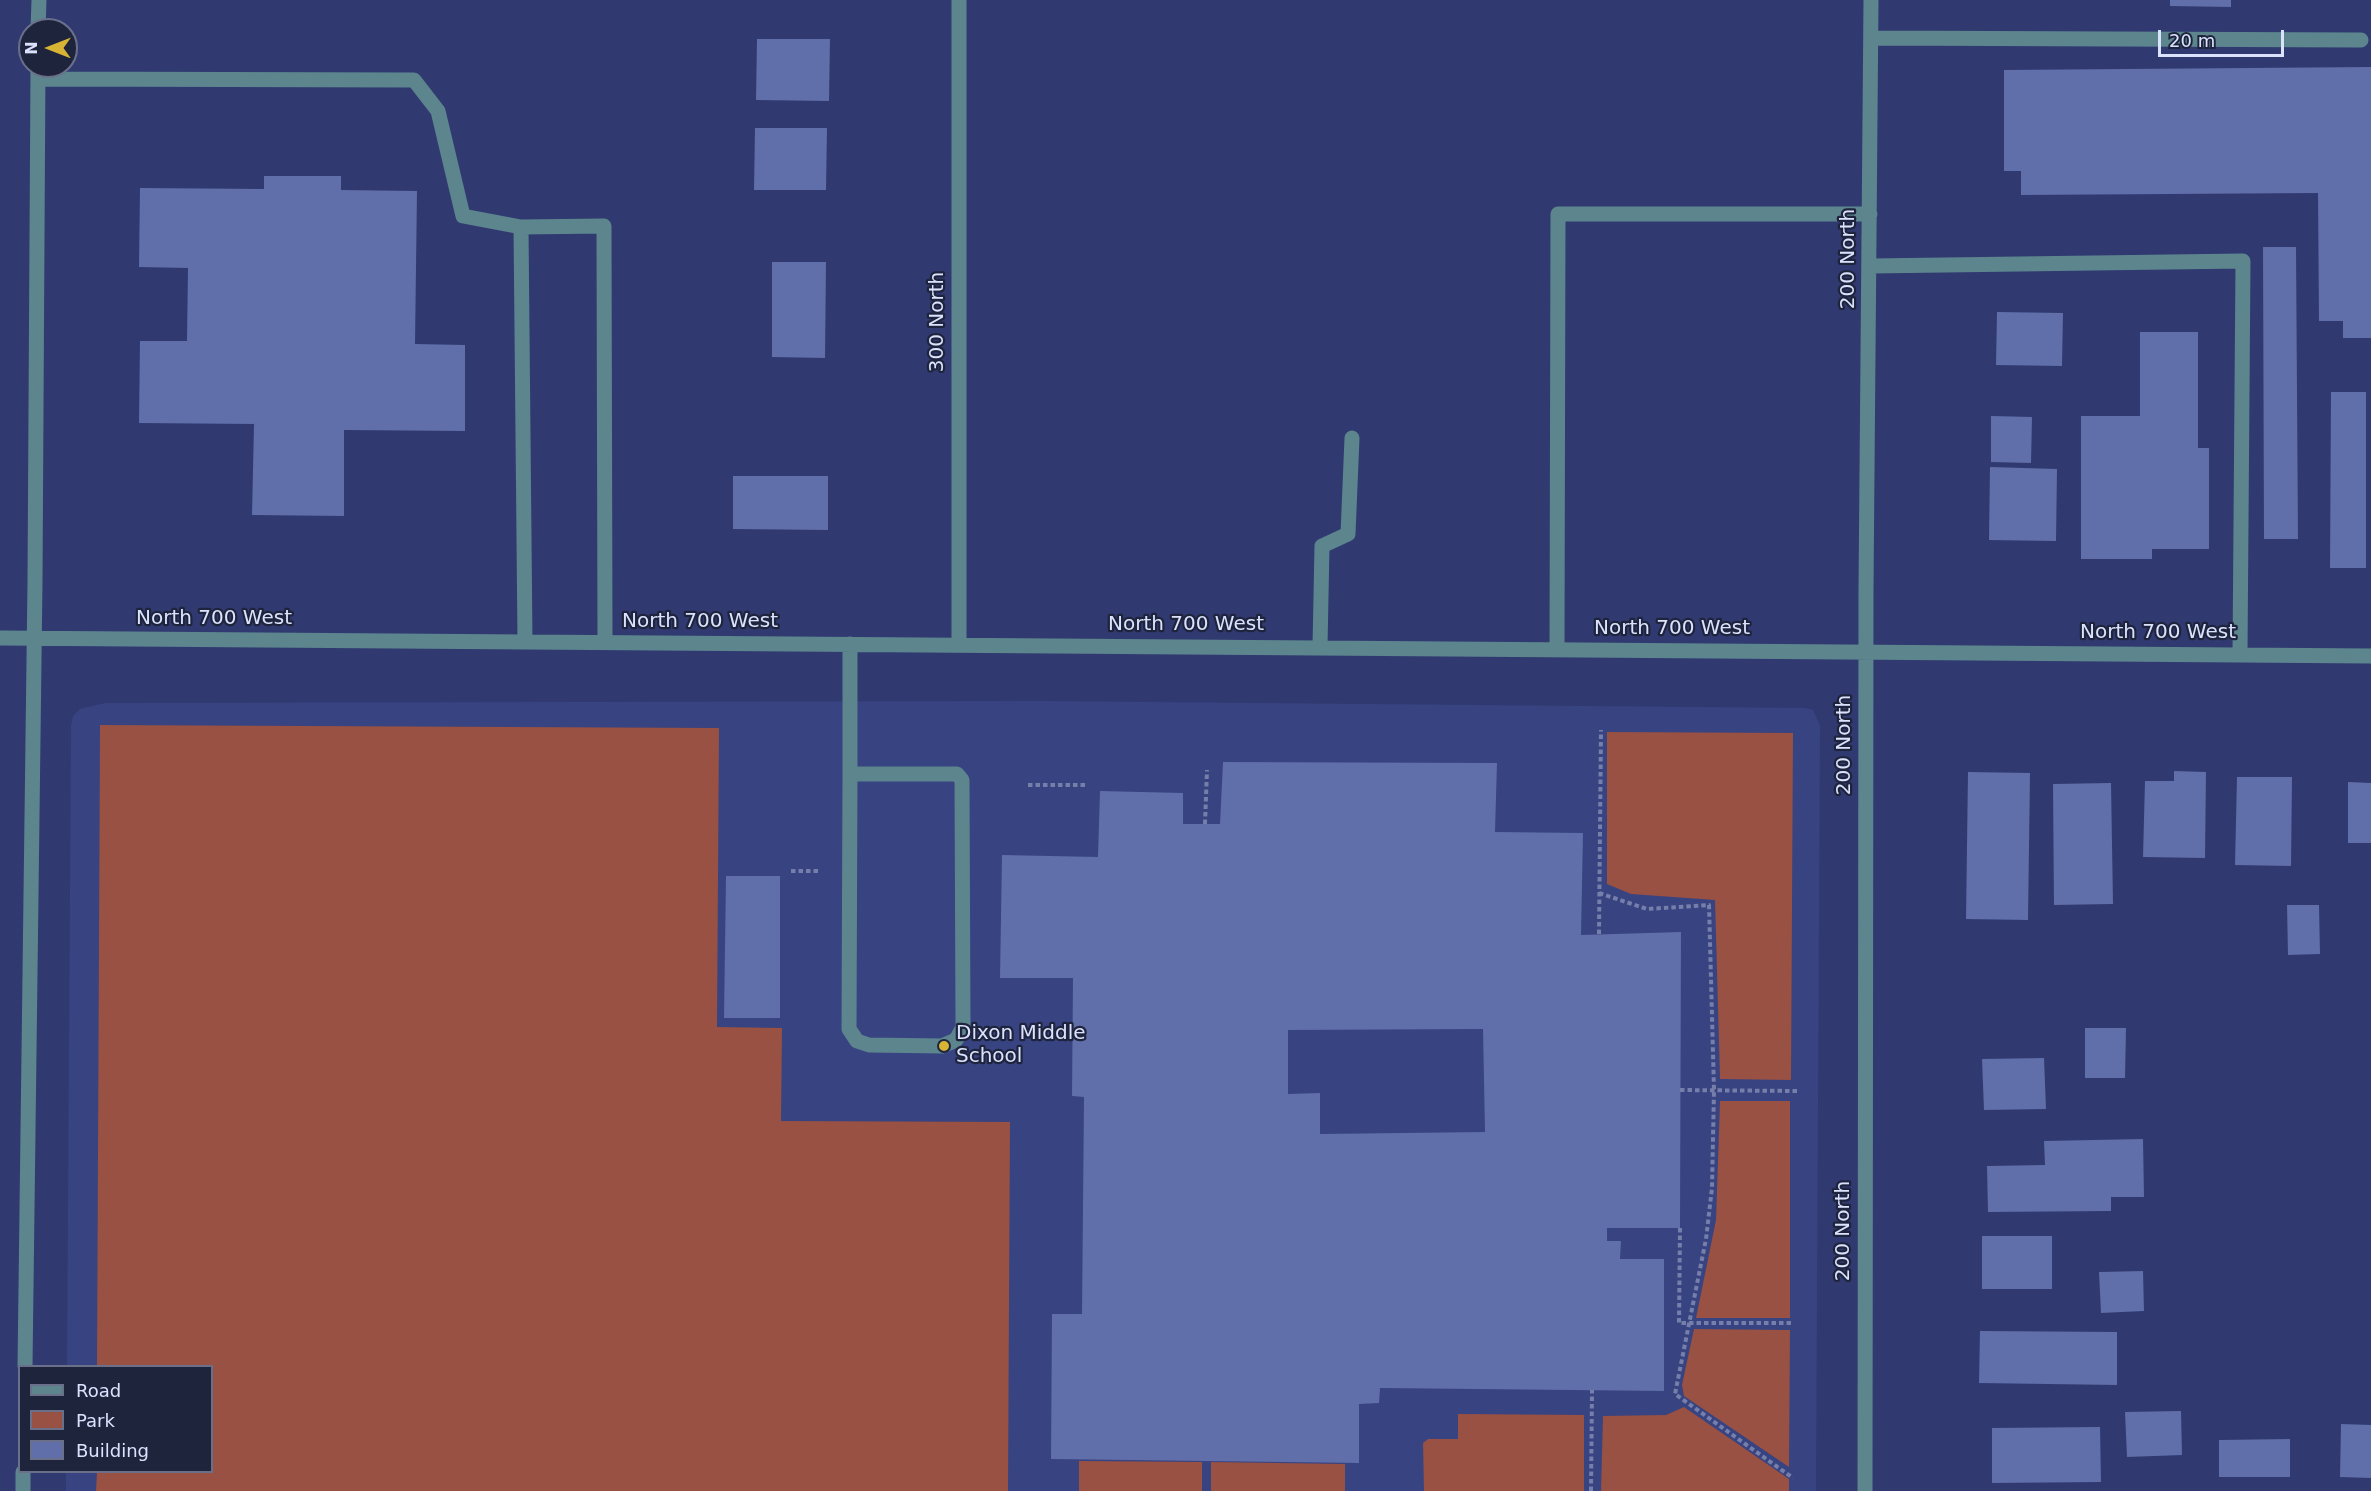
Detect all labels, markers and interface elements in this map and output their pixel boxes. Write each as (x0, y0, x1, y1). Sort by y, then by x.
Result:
north arrow (18, 18, 78, 78)
scale bar (2161, 18, 2287, 56)
text: 20 m (2169, 30, 2215, 51)
text: N (22, 41, 41, 55)
street label: 200 North (1837, 209, 1861, 309)
street label: 300 North (926, 272, 950, 372)
street label: North 700 West (136, 607, 292, 631)
street label: North 700 West (622, 610, 778, 634)
street label: North 700 West (1108, 613, 1264, 637)
street label: North 700 West (1594, 617, 1750, 641)
street label: North 700 West (2080, 621, 2236, 645)
street label: 200 North (1833, 695, 1857, 795)
place label: Dixon Middle School (956, 1022, 1086, 1069)
marker: Dixon Middle School (937, 1039, 951, 1053)
street label: 200 North (1832, 1181, 1856, 1281)
legend (18, 1365, 213, 1473)
text: Road (76, 1380, 121, 1401)
text: Park (76, 1410, 115, 1431)
text: Building (76, 1440, 149, 1461)

